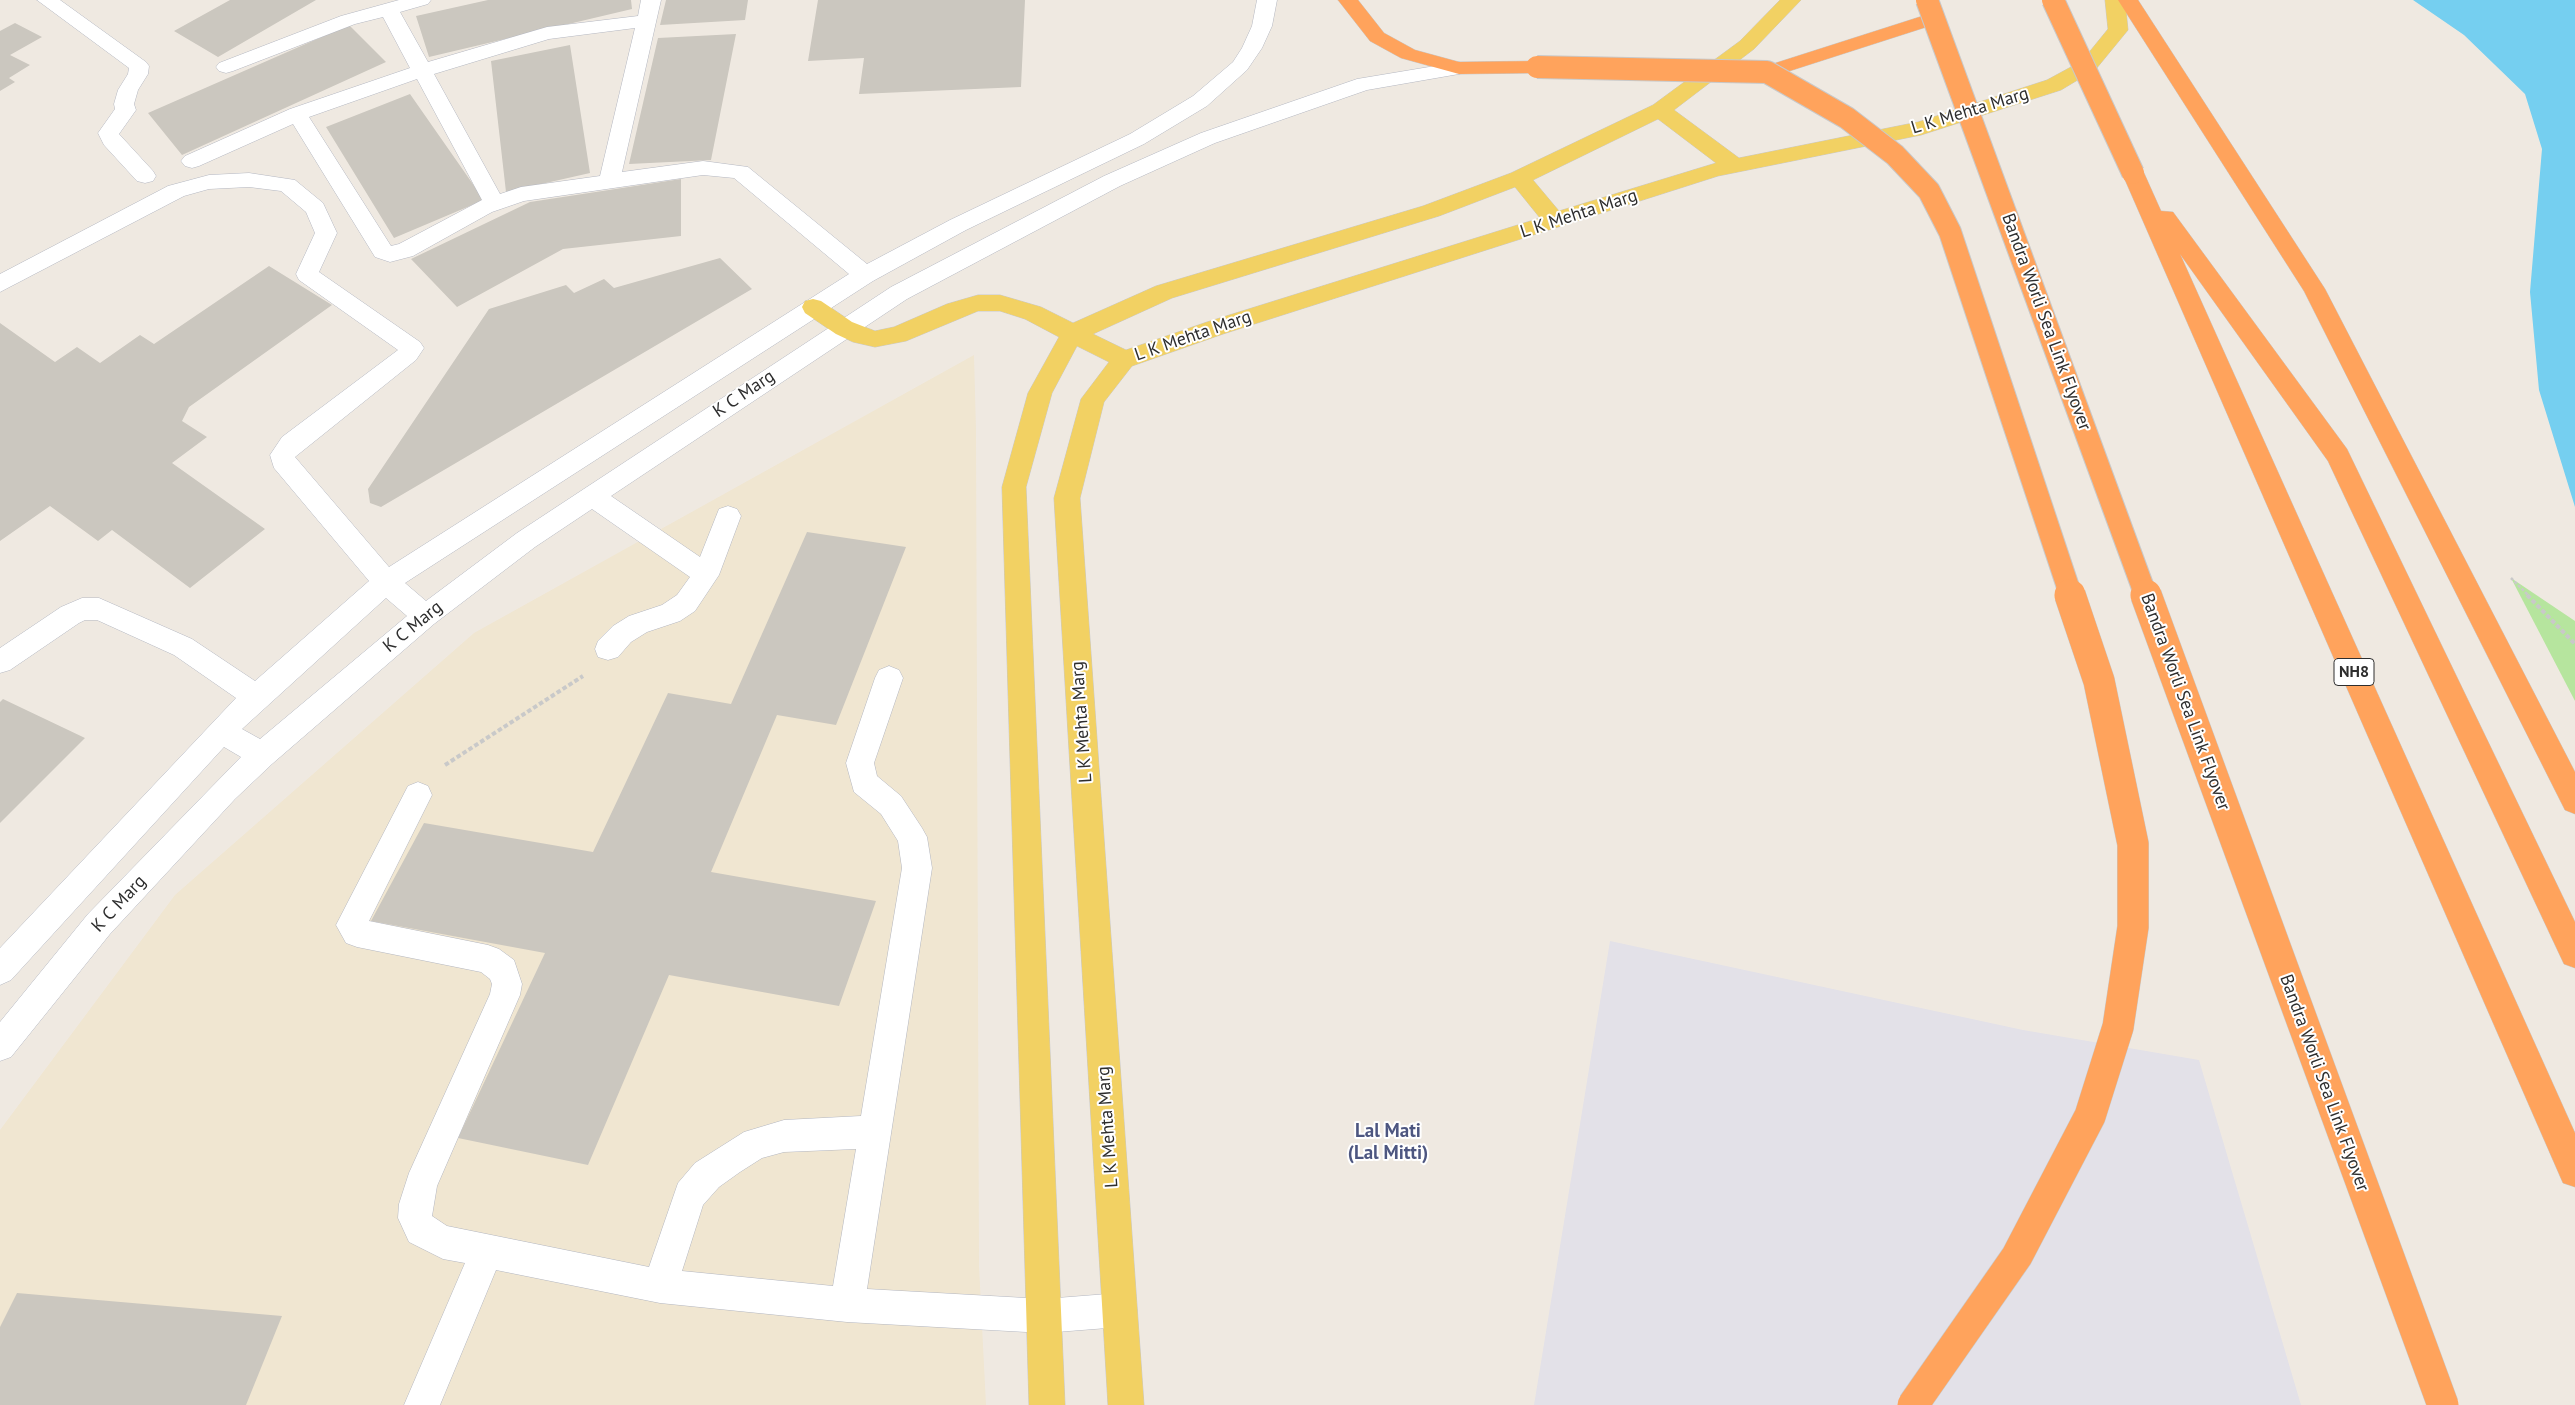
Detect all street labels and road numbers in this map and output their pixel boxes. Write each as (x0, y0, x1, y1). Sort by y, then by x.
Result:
street label: L K Mehta Marg (1909, 83, 2031, 139)
street label: L K Mehta Marg (1518, 185, 1640, 243)
street label: Bandra Worli Sea Link Flyover (1997, 211, 2095, 433)
street label: L K Mehta Marg (1132, 306, 1254, 366)
street label: K C Marg (709, 366, 779, 422)
street label: Bandra Worli Sea Link Flyover (2136, 591, 2234, 813)
street label: K C Marg (379, 597, 447, 657)
road number: NH8 (2334, 659, 2374, 686)
street label: L K Mehta Marg (1067, 660, 1097, 784)
street label: K C Marg (87, 871, 151, 937)
street label: Bandra Worli Sea Link Flyover (2275, 972, 2373, 1194)
street label: L K Mehta Marg (1093, 1065, 1123, 1189)

